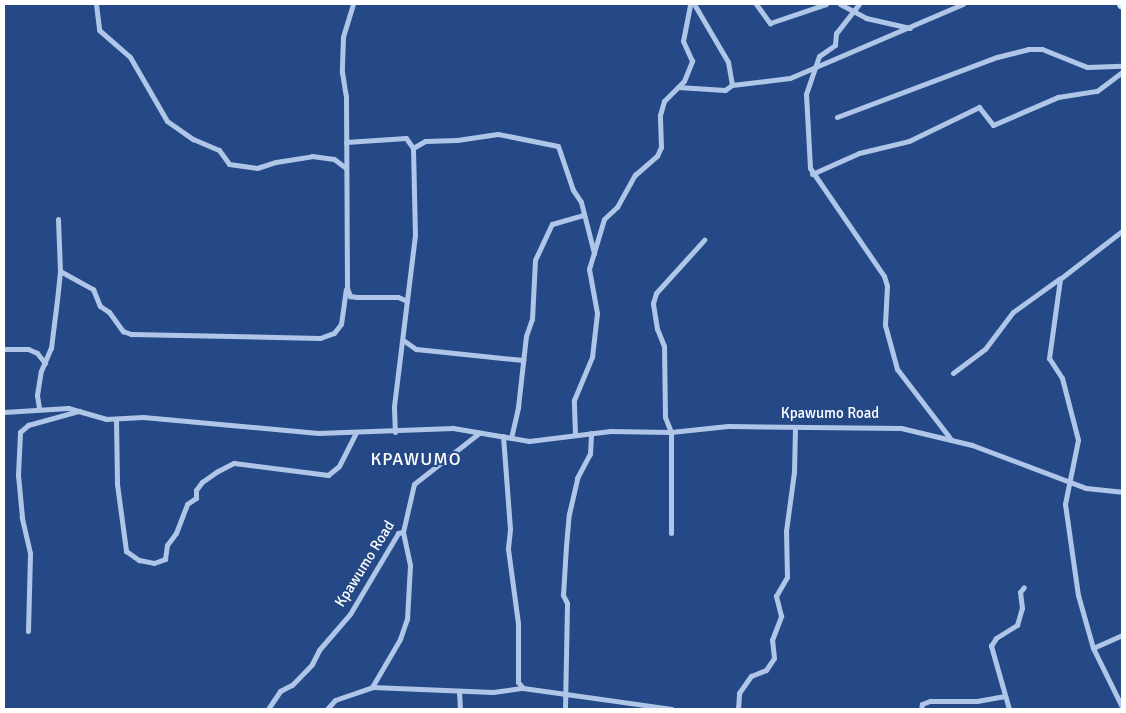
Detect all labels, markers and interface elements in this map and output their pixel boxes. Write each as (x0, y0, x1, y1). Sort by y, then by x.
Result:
street label: Kpawumo Road (781, 405, 879, 423)
district label: KPAWUMO (370, 448, 462, 470)
street label: Kpawumo Road (331, 517, 399, 611)

